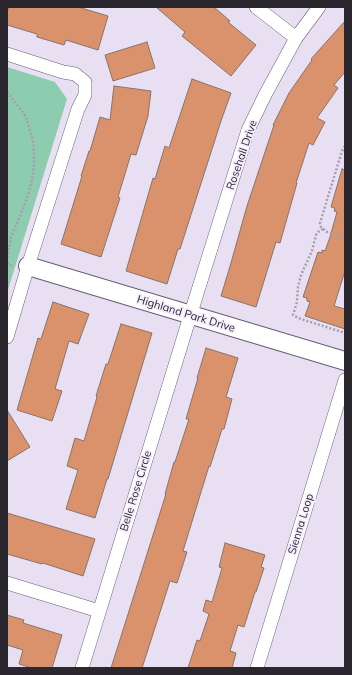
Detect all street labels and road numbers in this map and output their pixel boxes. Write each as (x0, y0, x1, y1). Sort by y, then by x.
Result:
street label: Rosehall Drive (224, 118, 260, 192)
street label: Highland Park Drive (135, 293, 237, 335)
street label: Belle Rose Circle (117, 449, 155, 533)
street label: Sienna Loop (285, 492, 317, 556)

